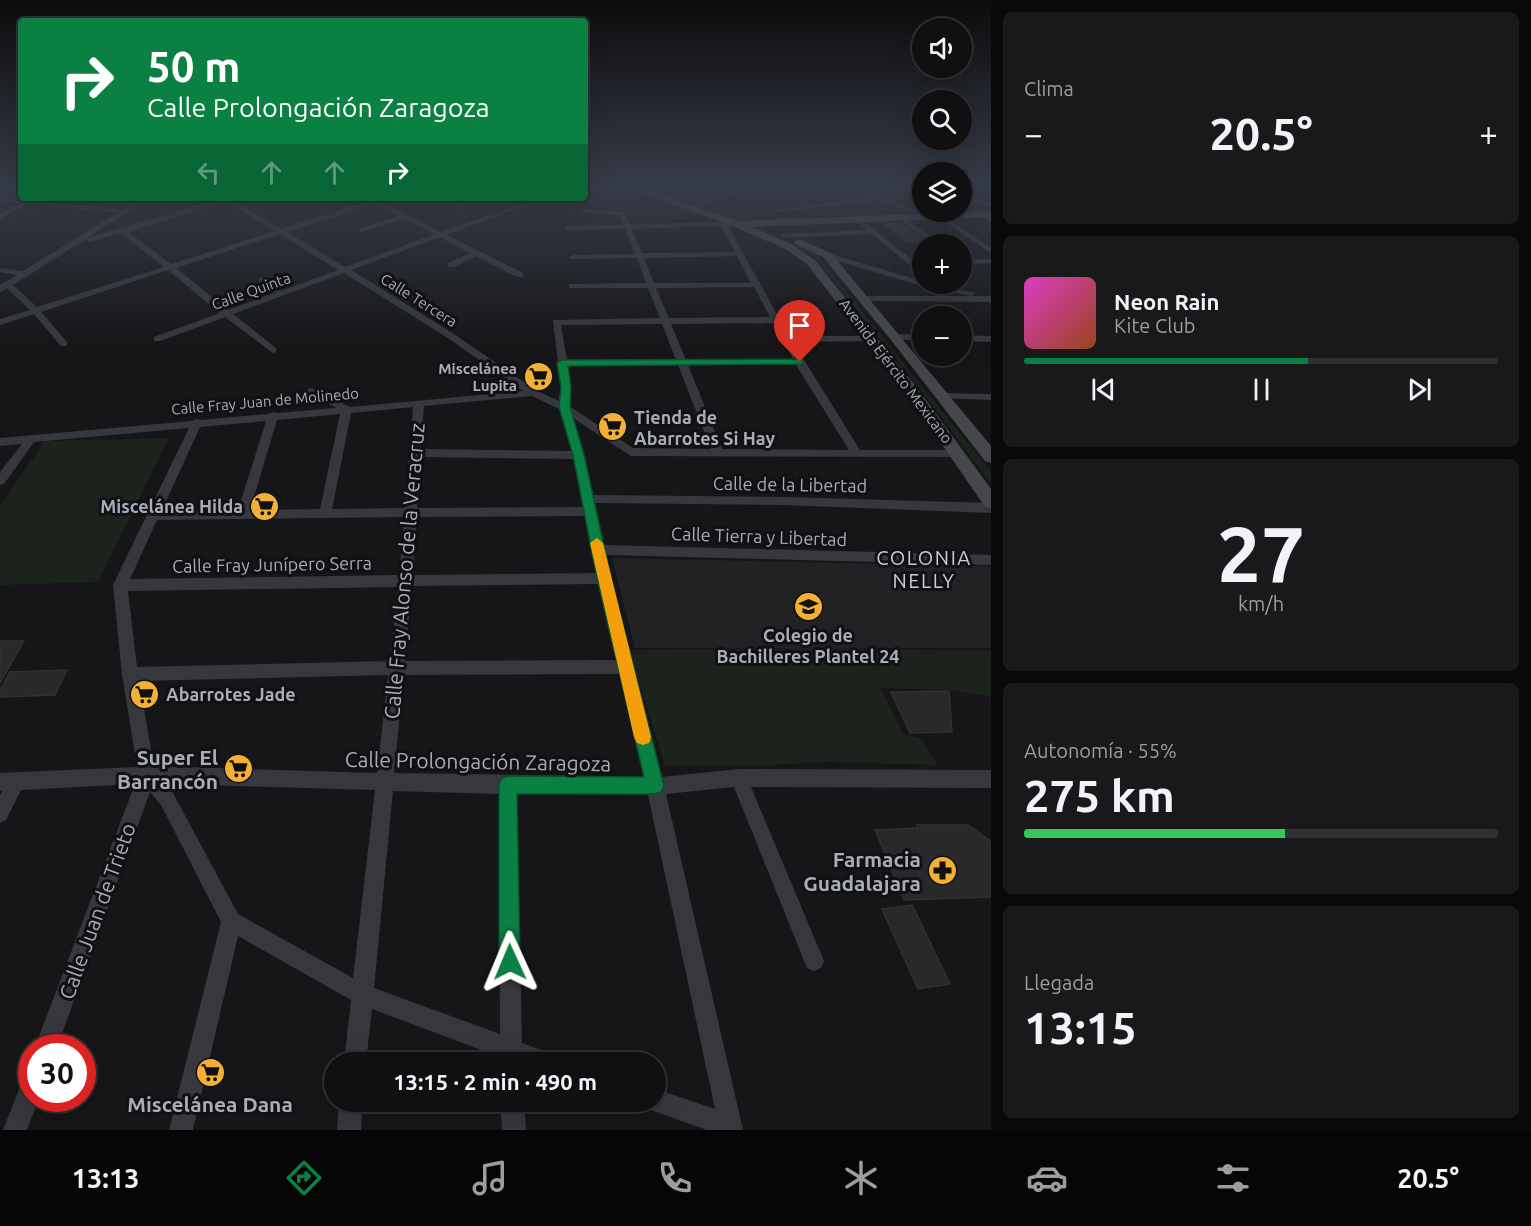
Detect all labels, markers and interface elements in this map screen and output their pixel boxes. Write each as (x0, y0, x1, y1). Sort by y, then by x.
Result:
map controls (912, 18, 972, 366)
button: sound (912, 18, 972, 78)
icon: right (48, 42, 126, 120)
text: 50 m (147, 43, 241, 90)
text: Clima (1024, 77, 1074, 100)
button: search (912, 90, 972, 150)
text: Calle Prolongación Zaragoza (147, 92, 490, 122)
text: 20.5° (1209, 108, 1313, 159)
text: − (1024, 115, 1043, 152)
text: + (1479, 115, 1498, 152)
icon: left (192, 156, 225, 189)
icon: ahead (255, 156, 288, 189)
icon: ahead (318, 156, 351, 189)
icon: right (381, 156, 414, 189)
button: layers (912, 162, 972, 222)
button: + (912, 234, 972, 294)
street label: Calle Quinta (209, 269, 293, 313)
street label: Calle Tercera (378, 270, 460, 330)
text: Neon Rain (1114, 289, 1219, 314)
street label: Avenida Ejército Mexicano (836, 295, 956, 447)
pin (774, 300, 825, 362)
button: − (912, 306, 972, 366)
icon: arrive (783, 309, 816, 342)
text: Kite Club (1114, 314, 1196, 337)
place label: Miscelánea Lupita (438, 360, 517, 394)
supermarket icon: Miscelánea Lupita (522, 361, 554, 393)
icon: previous (1087, 373, 1120, 406)
icon: pause (1245, 373, 1278, 406)
icon: next (1403, 373, 1436, 406)
street label: Calle Fray Juan de Molinedo (171, 384, 359, 418)
place label: Tienda de Abarrotes Si Hay (634, 407, 775, 448)
supermarket icon: Tienda de Abarrotes Si Hay (597, 411, 629, 443)
street label: Calle Fray Alonso de la Veracruz (379, 422, 429, 720)
street label: Calle de la Libertad (713, 473, 867, 495)
supermarket icon: Miscelánea Hilda (248, 490, 280, 522)
place label: Miscelánea Hilda (100, 496, 243, 516)
text: 27 (1217, 509, 1305, 597)
street label: Calle Tierra y Libertad (671, 523, 847, 549)
district label: COLONIA NELLY (876, 546, 972, 592)
street label: Calle Fray Junípero Serra (172, 552, 372, 576)
school or university icon: Colegio de Bachilleres Plantel 24 (792, 590, 824, 622)
text: km/h (1238, 592, 1284, 615)
place label: Colegio de Bachilleres Plantel 24 (717, 625, 899, 666)
supermarket icon: Abarrotes Jade (129, 678, 161, 710)
place label: Abarrotes Jade (166, 684, 296, 704)
text: Autonomía · 55% (1024, 739, 1177, 762)
place label: Super El Barrancón (117, 745, 218, 793)
street label: Calle Prolongación Zaragoza (345, 747, 611, 775)
supermarket icon: Super El Barrancón (223, 753, 255, 785)
text: 275 km (1024, 770, 1175, 821)
street label: Calle Juan de Trieto (54, 820, 140, 1002)
place label: Farmacia Guadalajara (803, 847, 921, 895)
pharmacy icon: Farmacia Guadalajara (926, 855, 958, 887)
position arrow (478, 930, 542, 994)
text: Llegada (1024, 971, 1094, 994)
text: 13:15 (1024, 1002, 1137, 1053)
speed limit sign: 30 (18, 1034, 96, 1112)
supermarket icon: Miscelánea Dana (194, 1057, 226, 1089)
text: 13:15 · 2 min · 490 m (393, 1069, 597, 1094)
place label: Miscelánea Dana (127, 1092, 293, 1116)
icon: directions (283, 1157, 325, 1199)
icon: music (469, 1157, 511, 1199)
icon: phone (654, 1157, 696, 1199)
icon: climate (840, 1157, 882, 1199)
icon: car (1026, 1157, 1068, 1199)
icon: filters (1212, 1157, 1254, 1199)
text: 13:13 (72, 1163, 139, 1193)
text: 20.5° (1397, 1163, 1459, 1193)

